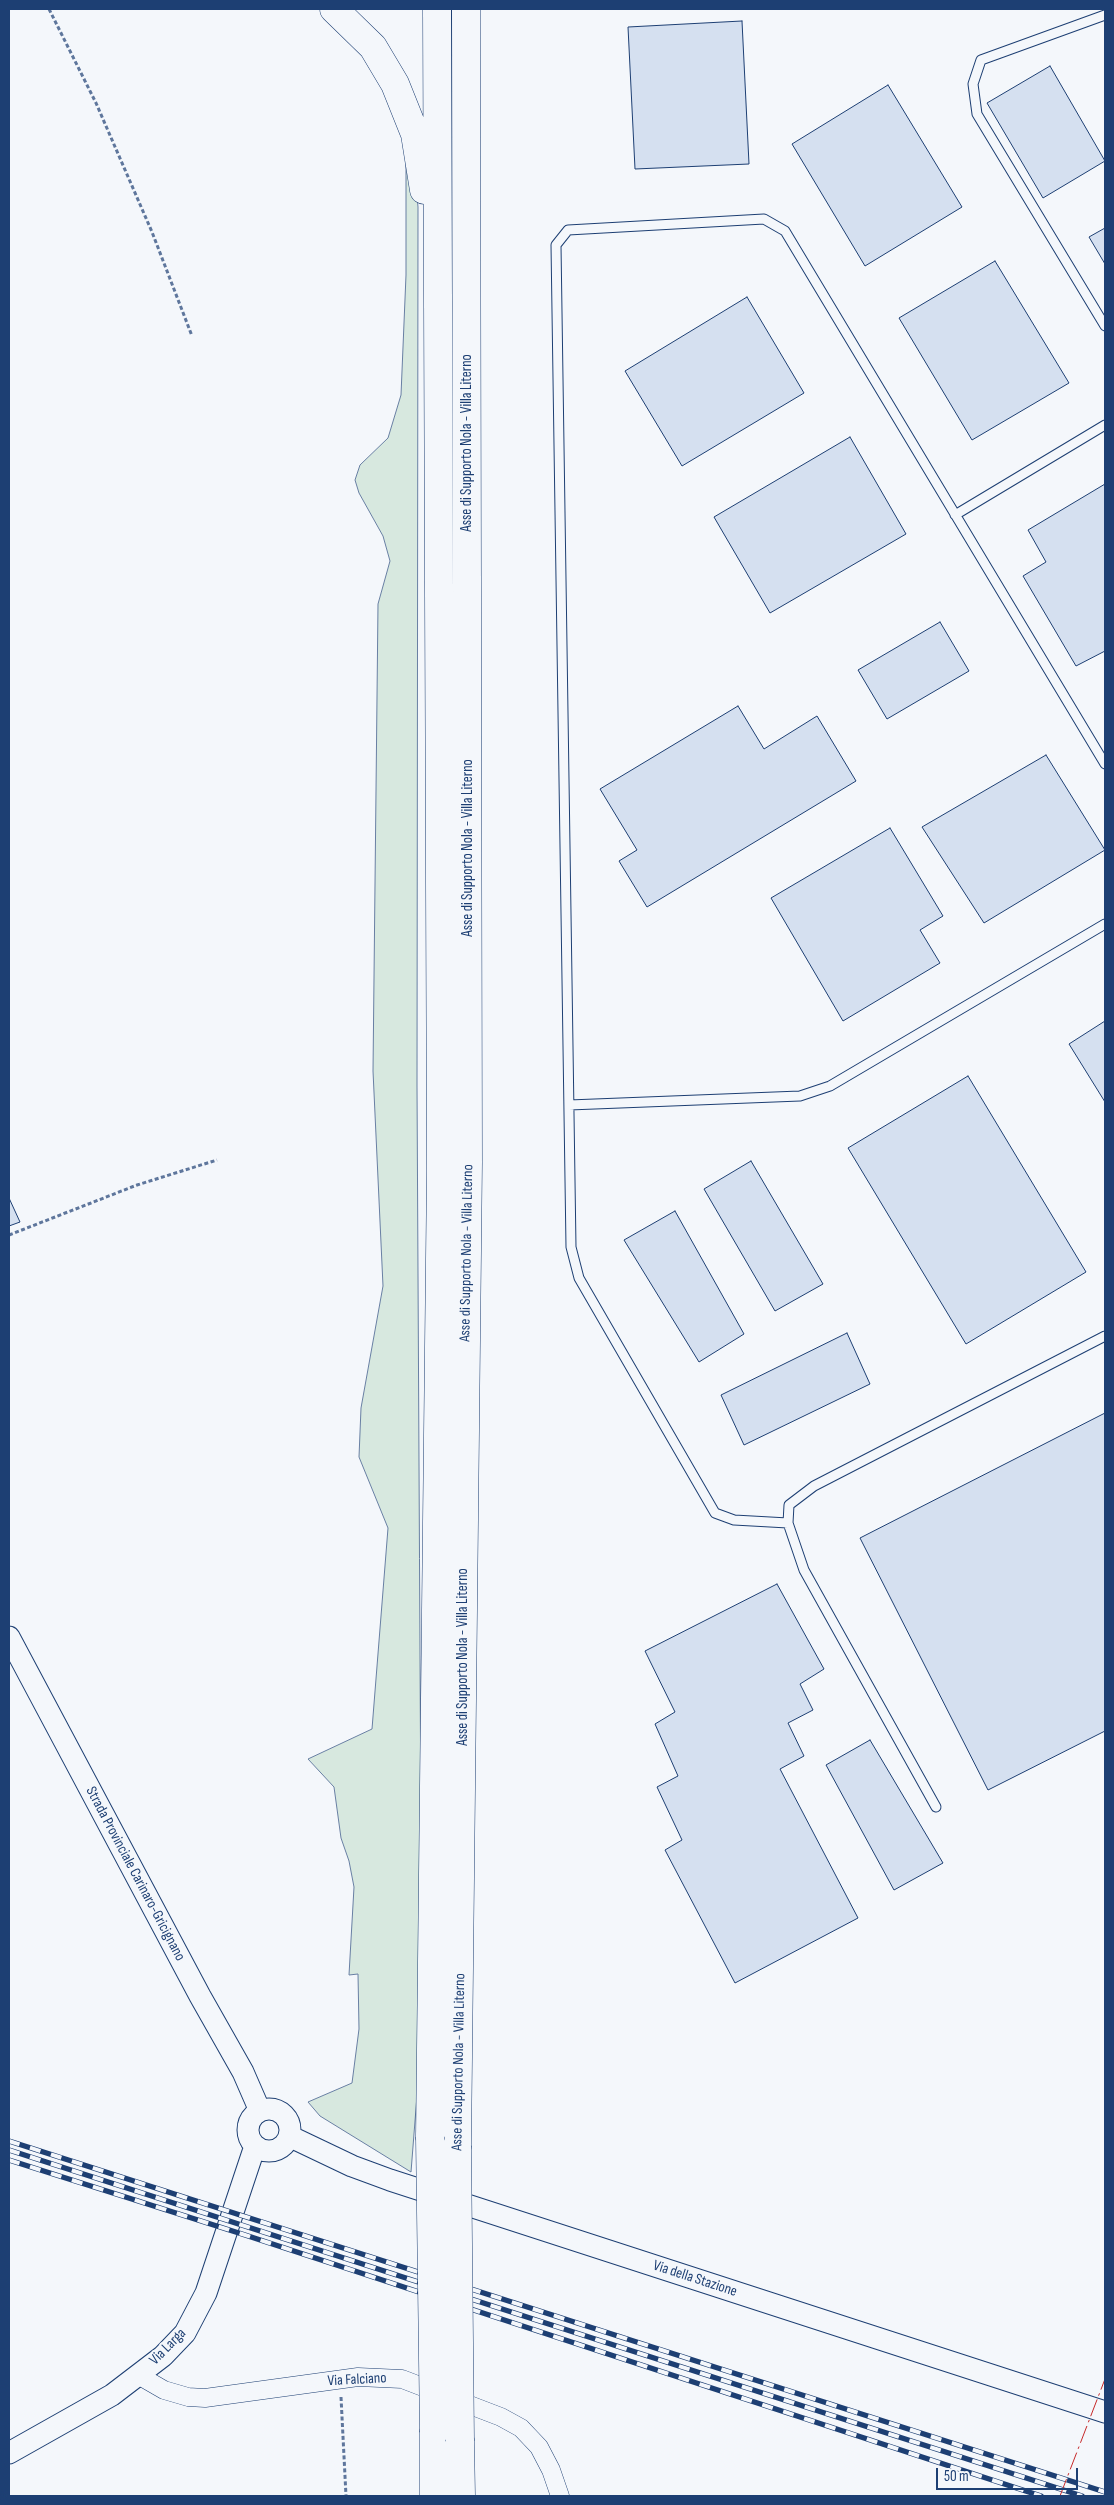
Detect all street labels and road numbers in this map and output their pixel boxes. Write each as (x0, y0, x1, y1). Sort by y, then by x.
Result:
street label: Asse di Supporto Nola - Villa Literno (458, 354, 476, 532)
street label: Asse di Supporto Nola - Villa Literno (459, 759, 477, 937)
street label: Asse di Supporto Nola - Villa Literno (456, 1164, 478, 1342)
street label: Asse di Supporto Nola - Villa Literno (454, 1568, 472, 1746)
street label: Strada Provinciale Carinaro-Gricignano (81, 1784, 189, 1964)
street label: Asse di Supporto Nola - Villa Literno (448, 1973, 470, 2151)
street label: Via della Stazione (651, 2257, 739, 2301)
street label: Via Larga (146, 2325, 190, 2369)
street label: Via Falciano (327, 2369, 387, 2391)

